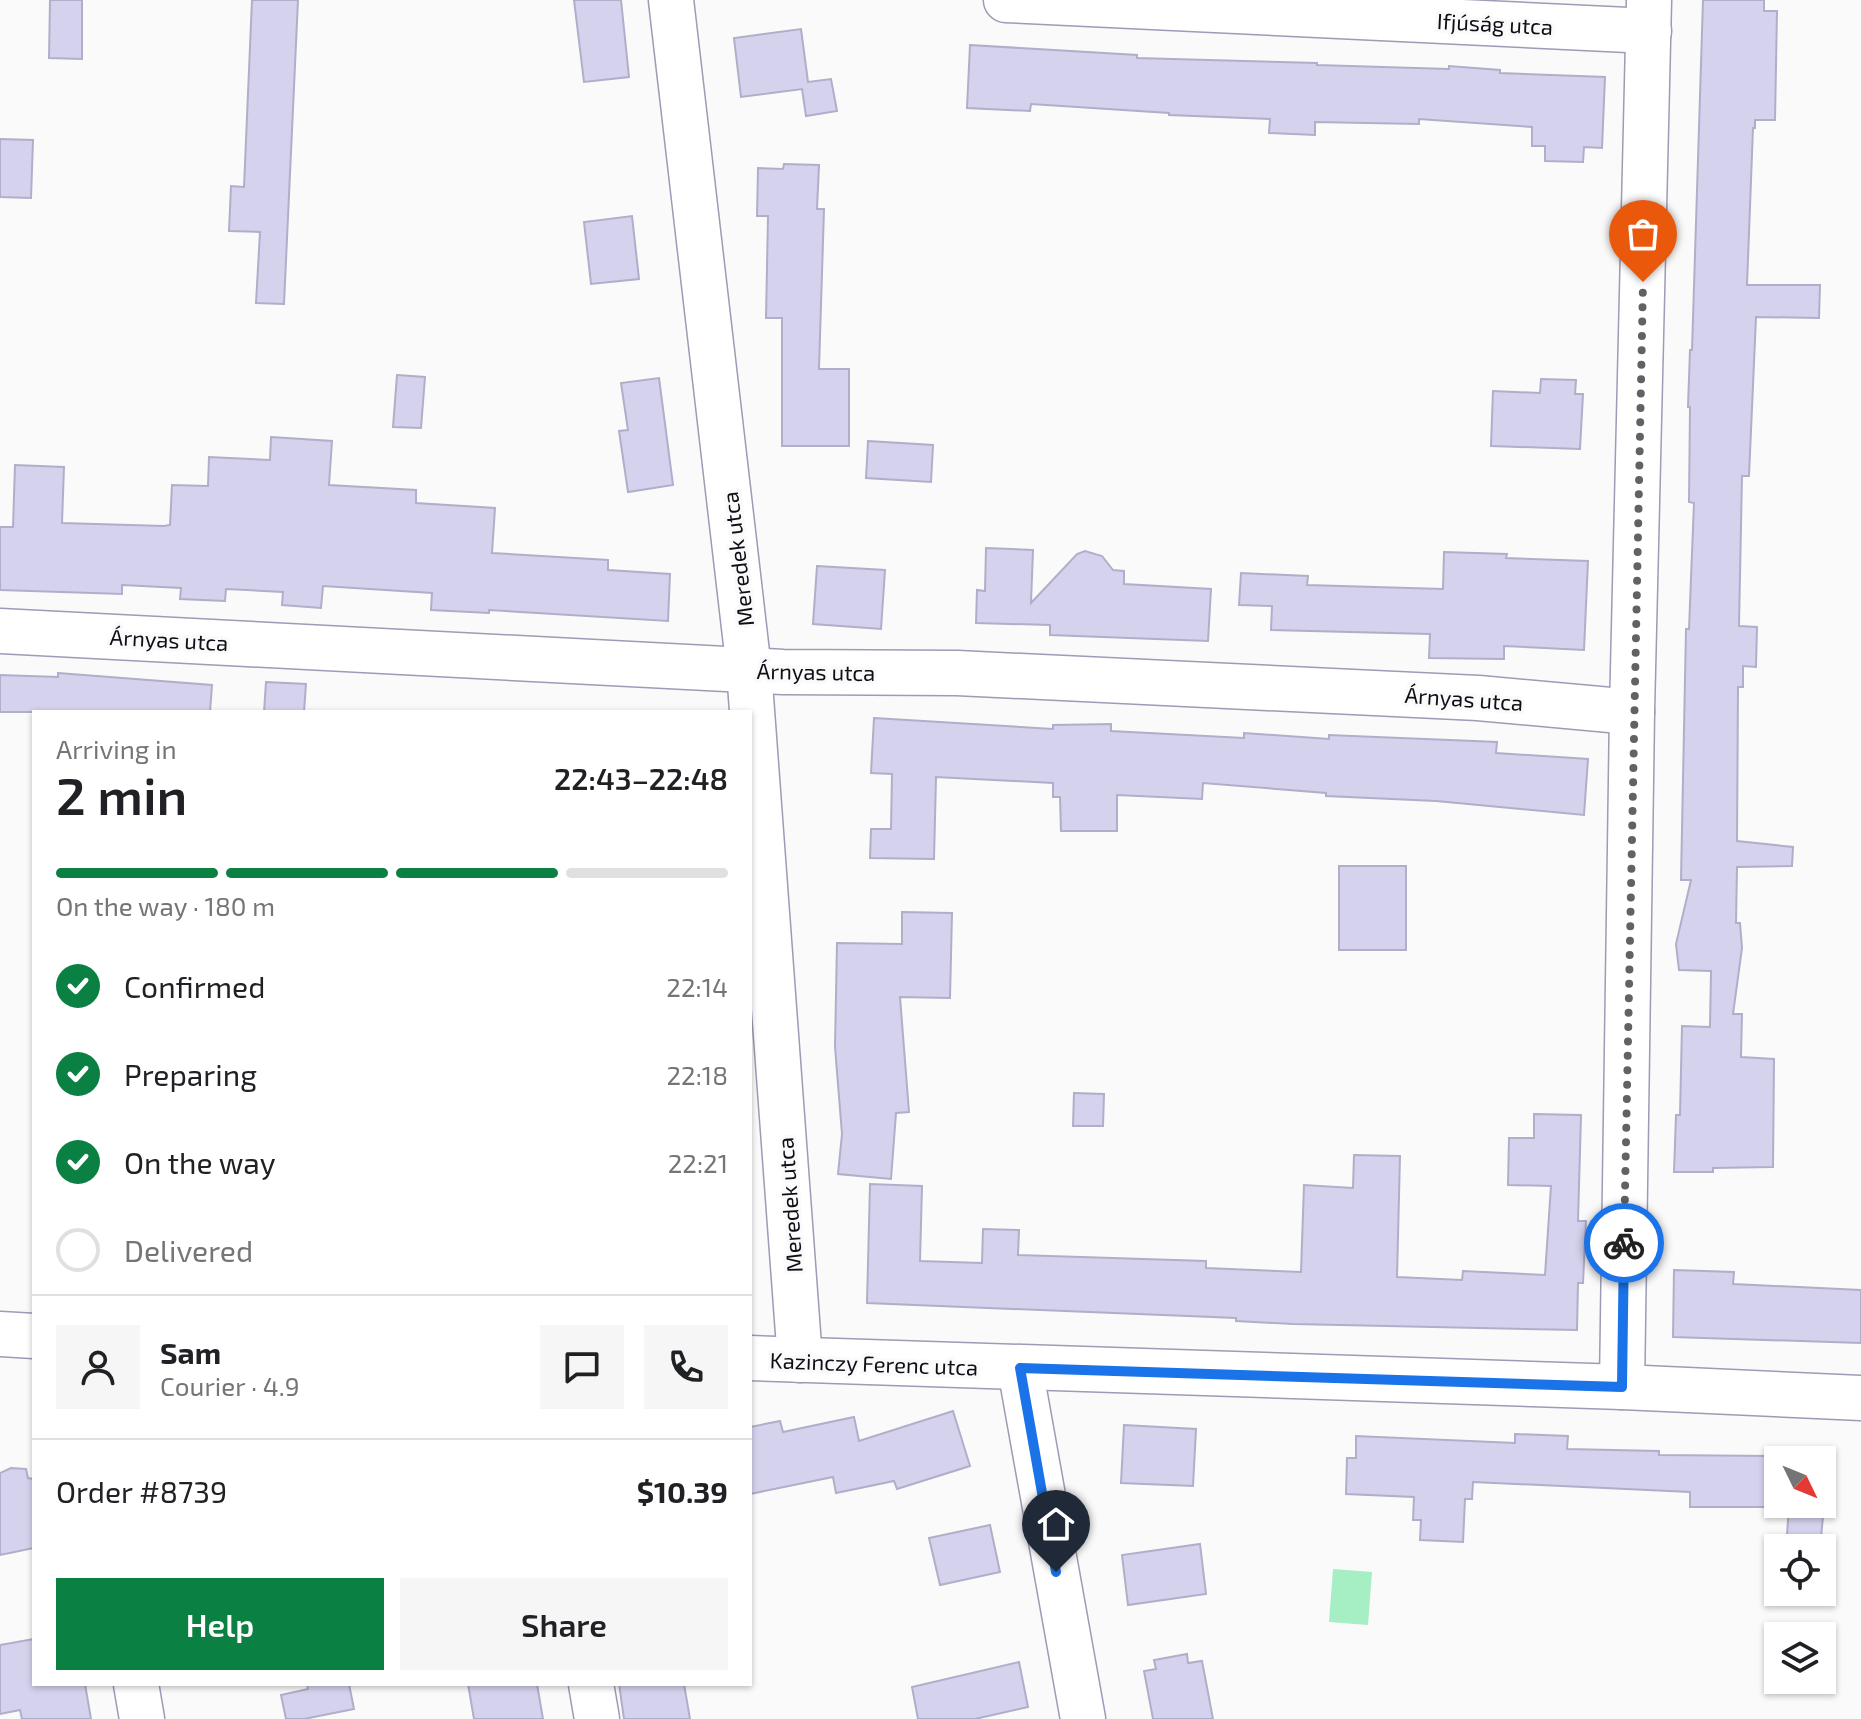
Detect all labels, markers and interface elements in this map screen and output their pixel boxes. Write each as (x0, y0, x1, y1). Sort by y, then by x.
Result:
street label: Ifjúság utca (1436, 7, 1554, 40)
pin (1609, 200, 1677, 282)
icon: bag (1621, 212, 1665, 256)
street label: Meredek utca (716, 490, 758, 628)
street label: Árnyas utca (109, 623, 229, 655)
street label: Árnyas utca (756, 657, 876, 685)
street label: Árnyas utca (1404, 681, 1524, 715)
text: Arriving in (56, 733, 177, 764)
text: 22:43–22:48 (554, 760, 728, 796)
text: 2 min (56, 763, 187, 825)
text: On the way · 180 m (56, 890, 275, 921)
icon: check (56, 964, 100, 1008)
text: Confirmed (124, 968, 265, 1004)
text: 22:14 (666, 971, 728, 1002)
icon: check (56, 1052, 100, 1096)
text: Preparing (124, 1056, 257, 1092)
text: 22:18 (667, 1059, 728, 1090)
street label: Meredek utca (771, 1136, 807, 1274)
icon: check (56, 1140, 100, 1184)
text: On the way (124, 1144, 276, 1180)
text: 22:21 (668, 1147, 728, 1178)
courier (1584, 1203, 1664, 1283)
icon: bike (1602, 1221, 1646, 1265)
text: Delivered (124, 1232, 253, 1268)
button: person (56, 1325, 140, 1409)
button: chat (540, 1325, 624, 1409)
button: phone (644, 1325, 728, 1409)
text: Sam (160, 1334, 221, 1370)
street label: Kazinczy Ferenc utca (769, 1346, 979, 1380)
text: Courier · 4.9 (160, 1370, 300, 1401)
north arrow (1764, 1446, 1836, 1518)
map controls (1764, 1446, 1836, 1694)
text: Order #8739 (56, 1473, 227, 1509)
text: $10.39 (637, 1473, 728, 1509)
pin (1022, 1490, 1090, 1572)
icon: home (1034, 1502, 1078, 1546)
button: locate (1764, 1534, 1836, 1606)
button: Help (56, 1578, 384, 1670)
button: Share (400, 1578, 728, 1670)
button: layers (1764, 1622, 1836, 1694)

